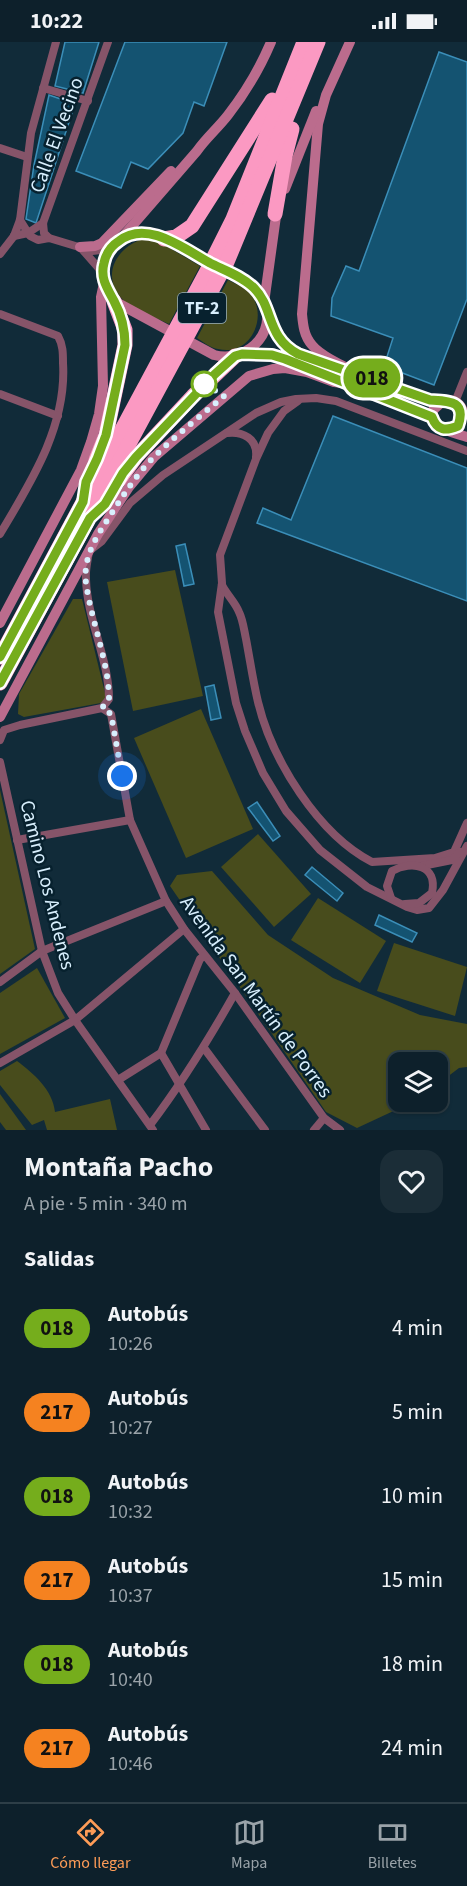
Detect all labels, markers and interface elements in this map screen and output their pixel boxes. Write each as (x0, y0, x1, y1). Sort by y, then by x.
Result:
text: 10:22 (30, 5, 83, 37)
street label: Calle El Vecino (23, 73, 91, 197)
road number: TF-2 (178, 293, 226, 323)
line badge: 018 (338, 358, 406, 398)
text: 018 (355, 363, 389, 393)
unlabelled marker (191, 371, 217, 397)
your location (107, 761, 137, 791)
street label: Camino Los Andenes (12, 797, 82, 973)
street label: Avenida San Martín de Porres (173, 890, 339, 1104)
map controls (388, 1052, 448, 1112)
button: layers (388, 1052, 448, 1112)
text: Montaña Pacho (24, 1147, 213, 1187)
button: heart (380, 1150, 443, 1213)
text: A pie · 5 min · 340 m (24, 1190, 188, 1218)
text: Salidas (24, 1243, 94, 1275)
text: Autobús (108, 1298, 188, 1330)
text: 4 min (392, 1312, 443, 1344)
text: 018 (40, 1313, 74, 1343)
text: 10:26 (108, 1330, 153, 1358)
text: Autobús (108, 1382, 188, 1414)
text: 5 min (392, 1396, 443, 1428)
text: 217 (40, 1397, 74, 1427)
text: 10:27 (108, 1414, 153, 1442)
text: Autobús (108, 1466, 188, 1498)
text: 10 min (381, 1480, 443, 1512)
text: 018 (40, 1481, 74, 1511)
text: 10:32 (108, 1498, 153, 1526)
text: Autobús (108, 1550, 188, 1582)
text: 15 min (381, 1564, 443, 1596)
text: 217 (40, 1565, 74, 1595)
text: 10:37 (108, 1582, 153, 1610)
text: Autobús (108, 1634, 188, 1666)
text: 18 min (381, 1648, 443, 1680)
text: 018 (40, 1649, 74, 1679)
text: 10:40 (108, 1666, 153, 1694)
text: Autobús (108, 1718, 188, 1750)
text: 24 min (381, 1732, 443, 1764)
text: 217 (40, 1733, 74, 1763)
text: 10:46 (108, 1750, 153, 1778)
tab: Cómo llegar (50, 1816, 131, 1874)
tab: Mapa (231, 1816, 267, 1874)
tab: Billetes (368, 1816, 417, 1874)

